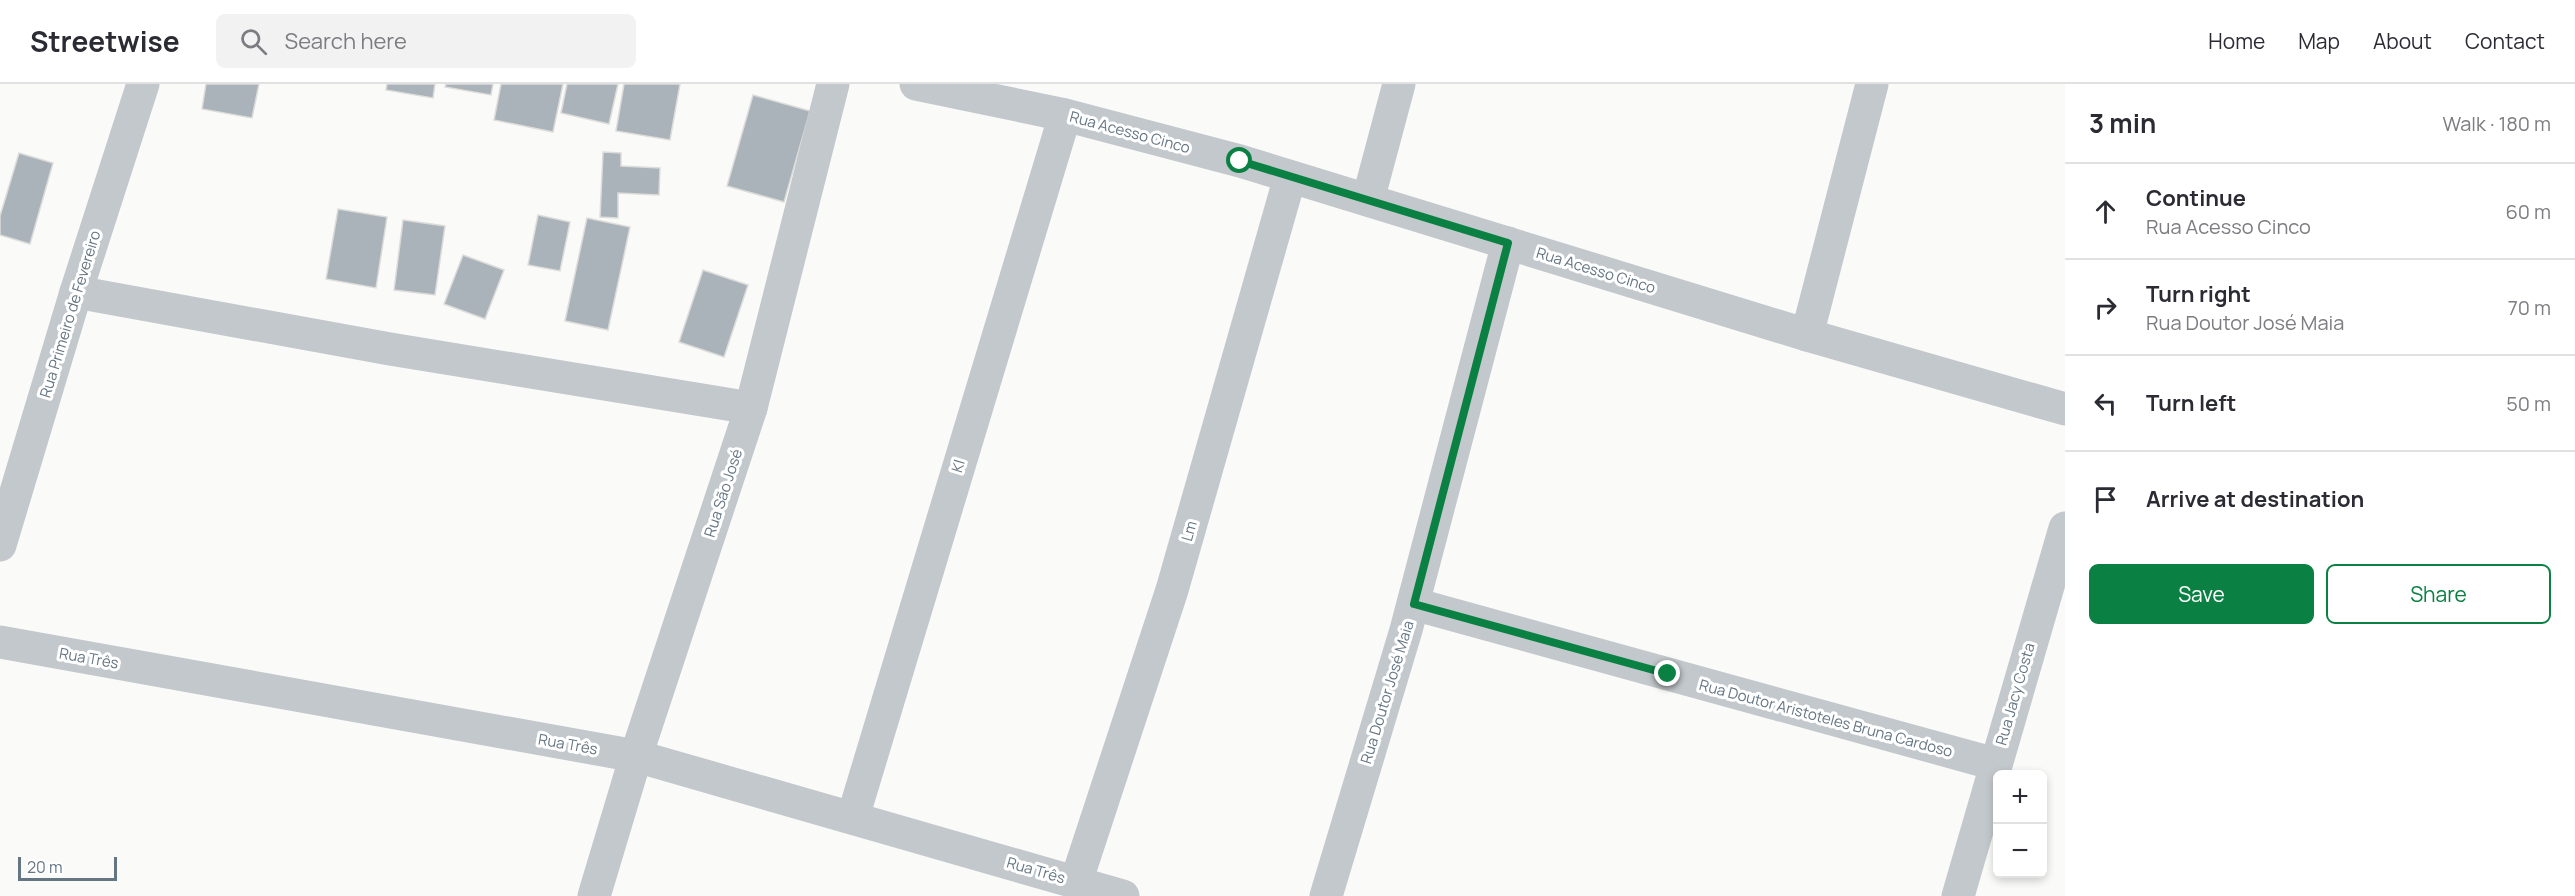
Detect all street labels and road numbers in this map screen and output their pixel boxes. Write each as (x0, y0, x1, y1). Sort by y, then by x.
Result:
street label: Rua Acesso Cinco (1068, 106, 1193, 158)
street label: Rua Primeiro de Fevereiro (35, 228, 106, 400)
street label: Rua Acesso Cinco (1534, 242, 1658, 298)
street label: Rua São José (699, 446, 747, 540)
street label: Kl (946, 457, 970, 475)
street label: Lm (1176, 518, 1202, 544)
street label: Rua Doutor José Maia (1355, 618, 1419, 766)
street label: Rua Jacy Costa (1990, 640, 2040, 748)
street label: Rua Três (58, 642, 120, 674)
street label: Rua Doutor Aristoteles Bruna Cardoso (1697, 674, 1955, 762)
street label: Rua Três (537, 728, 599, 760)
street label: Rua Três (1004, 852, 1068, 888)

